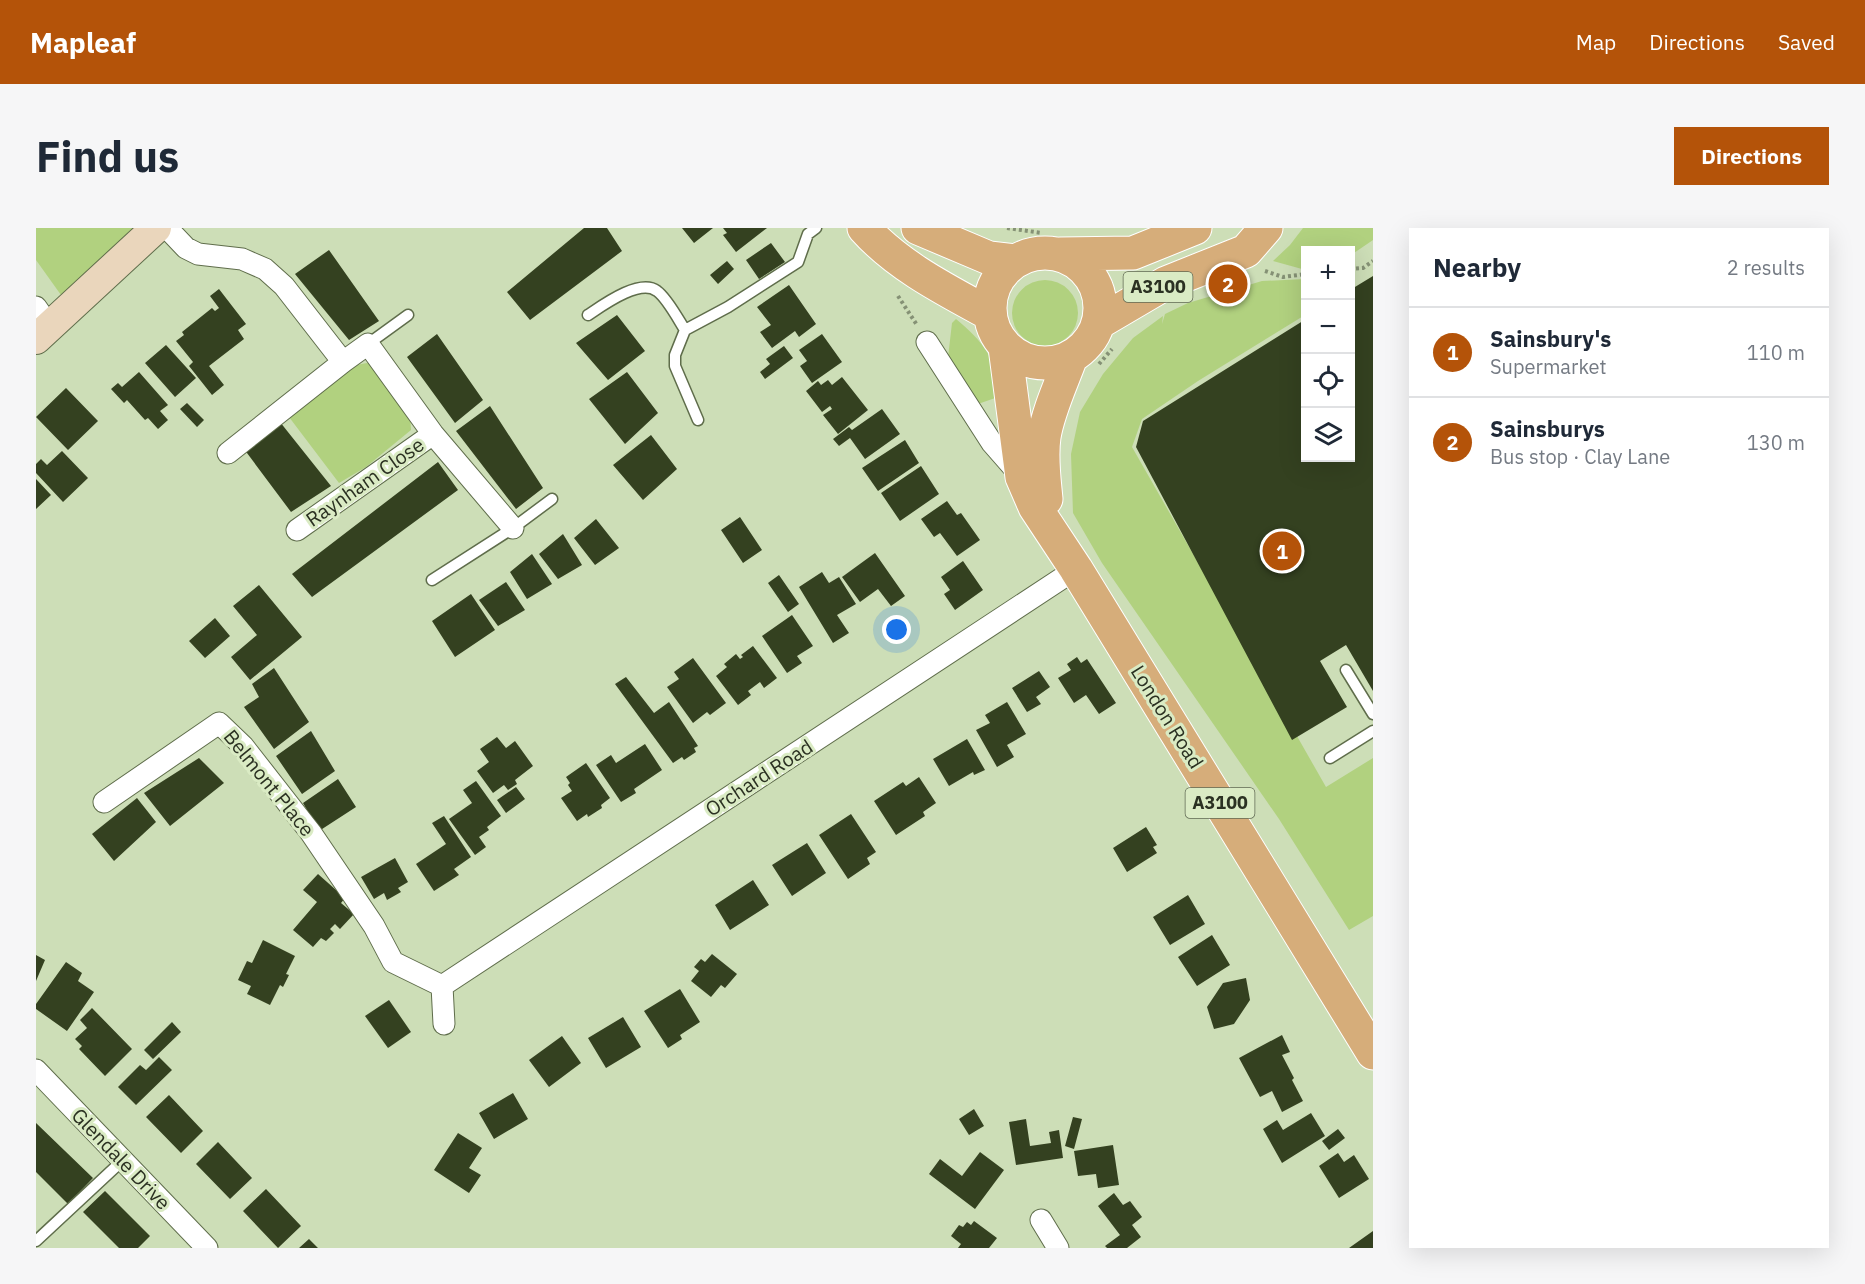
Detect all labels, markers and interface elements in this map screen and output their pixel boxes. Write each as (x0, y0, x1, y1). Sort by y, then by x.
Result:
text: Mapleaf (30, 24, 136, 61)
text: Map (1576, 28, 1616, 56)
text: Directions (1649, 28, 1745, 56)
text: Saved (1778, 28, 1835, 56)
button: Directions (1674, 127, 1829, 185)
text: Find us (36, 129, 179, 184)
map controls (1301, 246, 1355, 462)
button: + (1301, 246, 1355, 300)
text: Nearby (1433, 250, 1521, 284)
text: 2 results (1727, 254, 1805, 281)
pin: 2 (1208, 262, 1248, 306)
road number: A3100 (1124, 272, 1192, 302)
button: − (1301, 300, 1355, 354)
text: Sainsbury's (1490, 324, 1611, 353)
text: 1 (1447, 339, 1459, 366)
text: 110 m (1747, 339, 1805, 366)
text: Supermarket (1490, 353, 1607, 380)
button: locate (1301, 354, 1355, 408)
button: layers (1301, 408, 1355, 462)
text: Sainsburys (1490, 414, 1605, 443)
text: 2 (1447, 429, 1459, 456)
text: 130 m (1747, 429, 1805, 456)
street label: Raynham Close (300, 431, 429, 532)
text: Bus stop · Clay Lane (1490, 443, 1670, 470)
pin: 1 (1262, 528, 1302, 574)
your location (882, 615, 911, 644)
street label: London Road (1125, 660, 1210, 774)
street label: Belmont Place (218, 724, 321, 842)
street label: Orchard Road (700, 733, 818, 822)
road number: A3100 (1186, 788, 1254, 818)
street label: Glendale Drive (66, 1102, 177, 1215)

